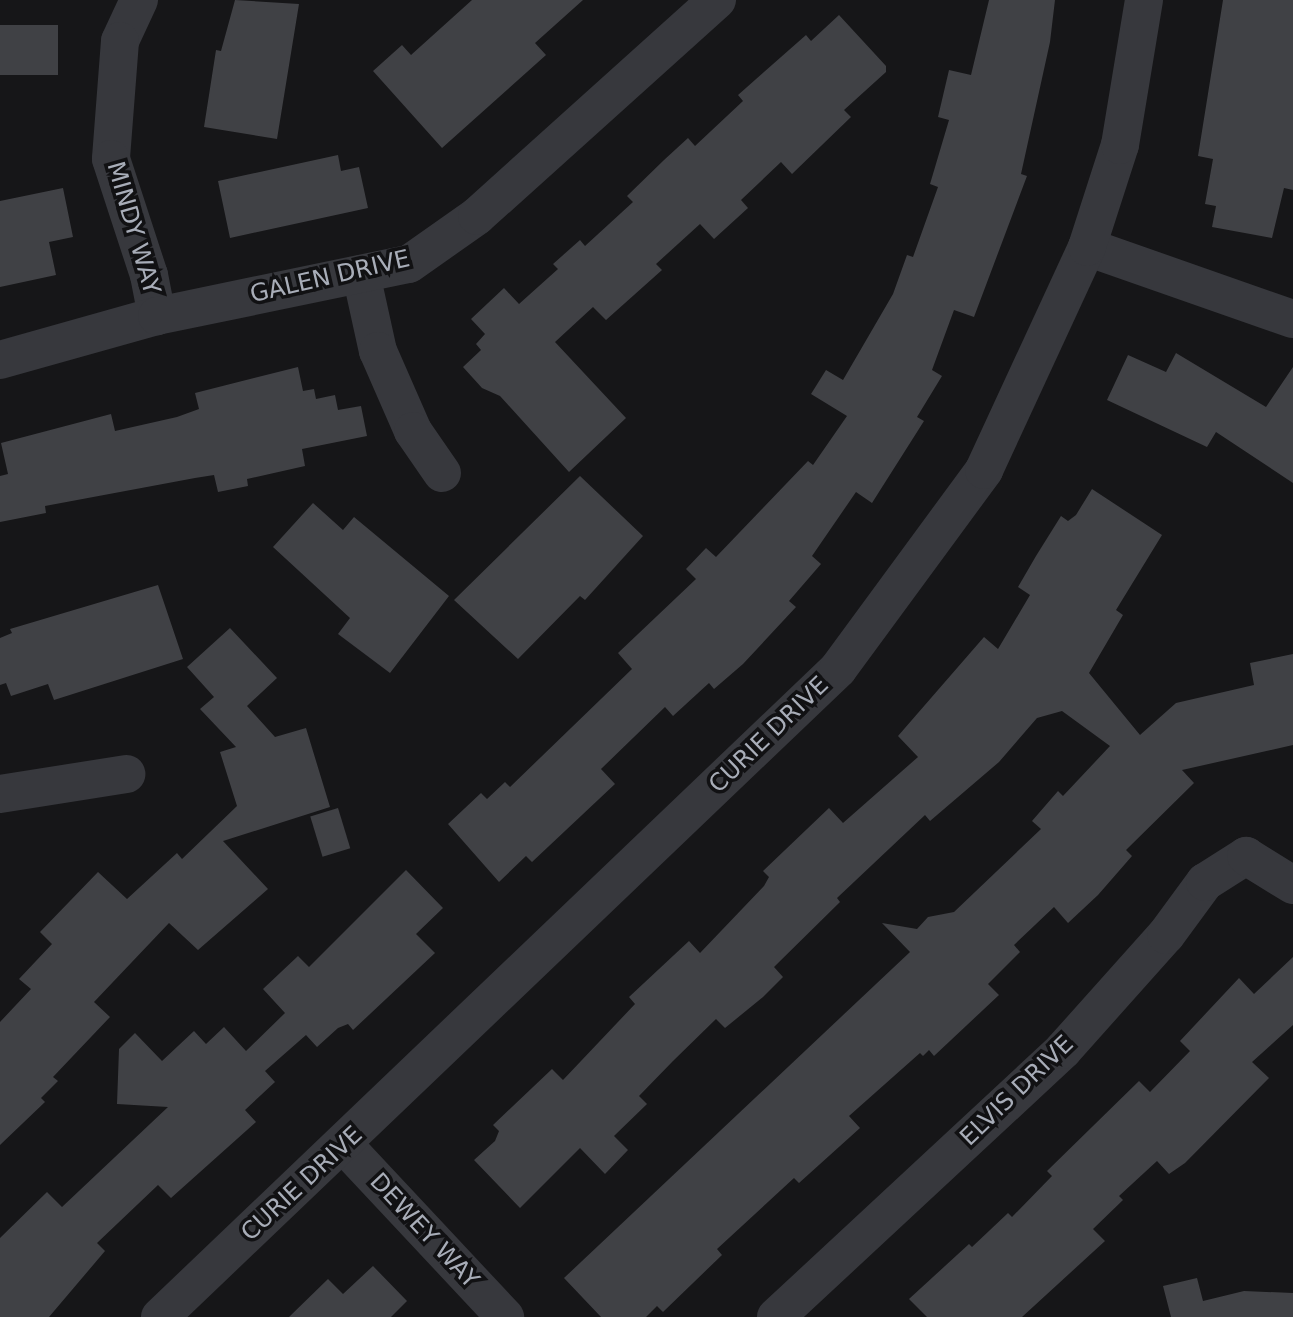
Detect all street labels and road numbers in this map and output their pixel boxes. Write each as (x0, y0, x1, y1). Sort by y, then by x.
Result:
street label: MINDY WAY (100, 158, 166, 298)
street label: GALEN DRIVE (247, 245, 413, 309)
street label: CURIE DRIVE (703, 671, 835, 799)
street label: ELVIS DRIVE (954, 1030, 1080, 1152)
street label: CURIE DRIVE (236, 1121, 368, 1247)
street label: DEWEY WAY (364, 1168, 484, 1294)

